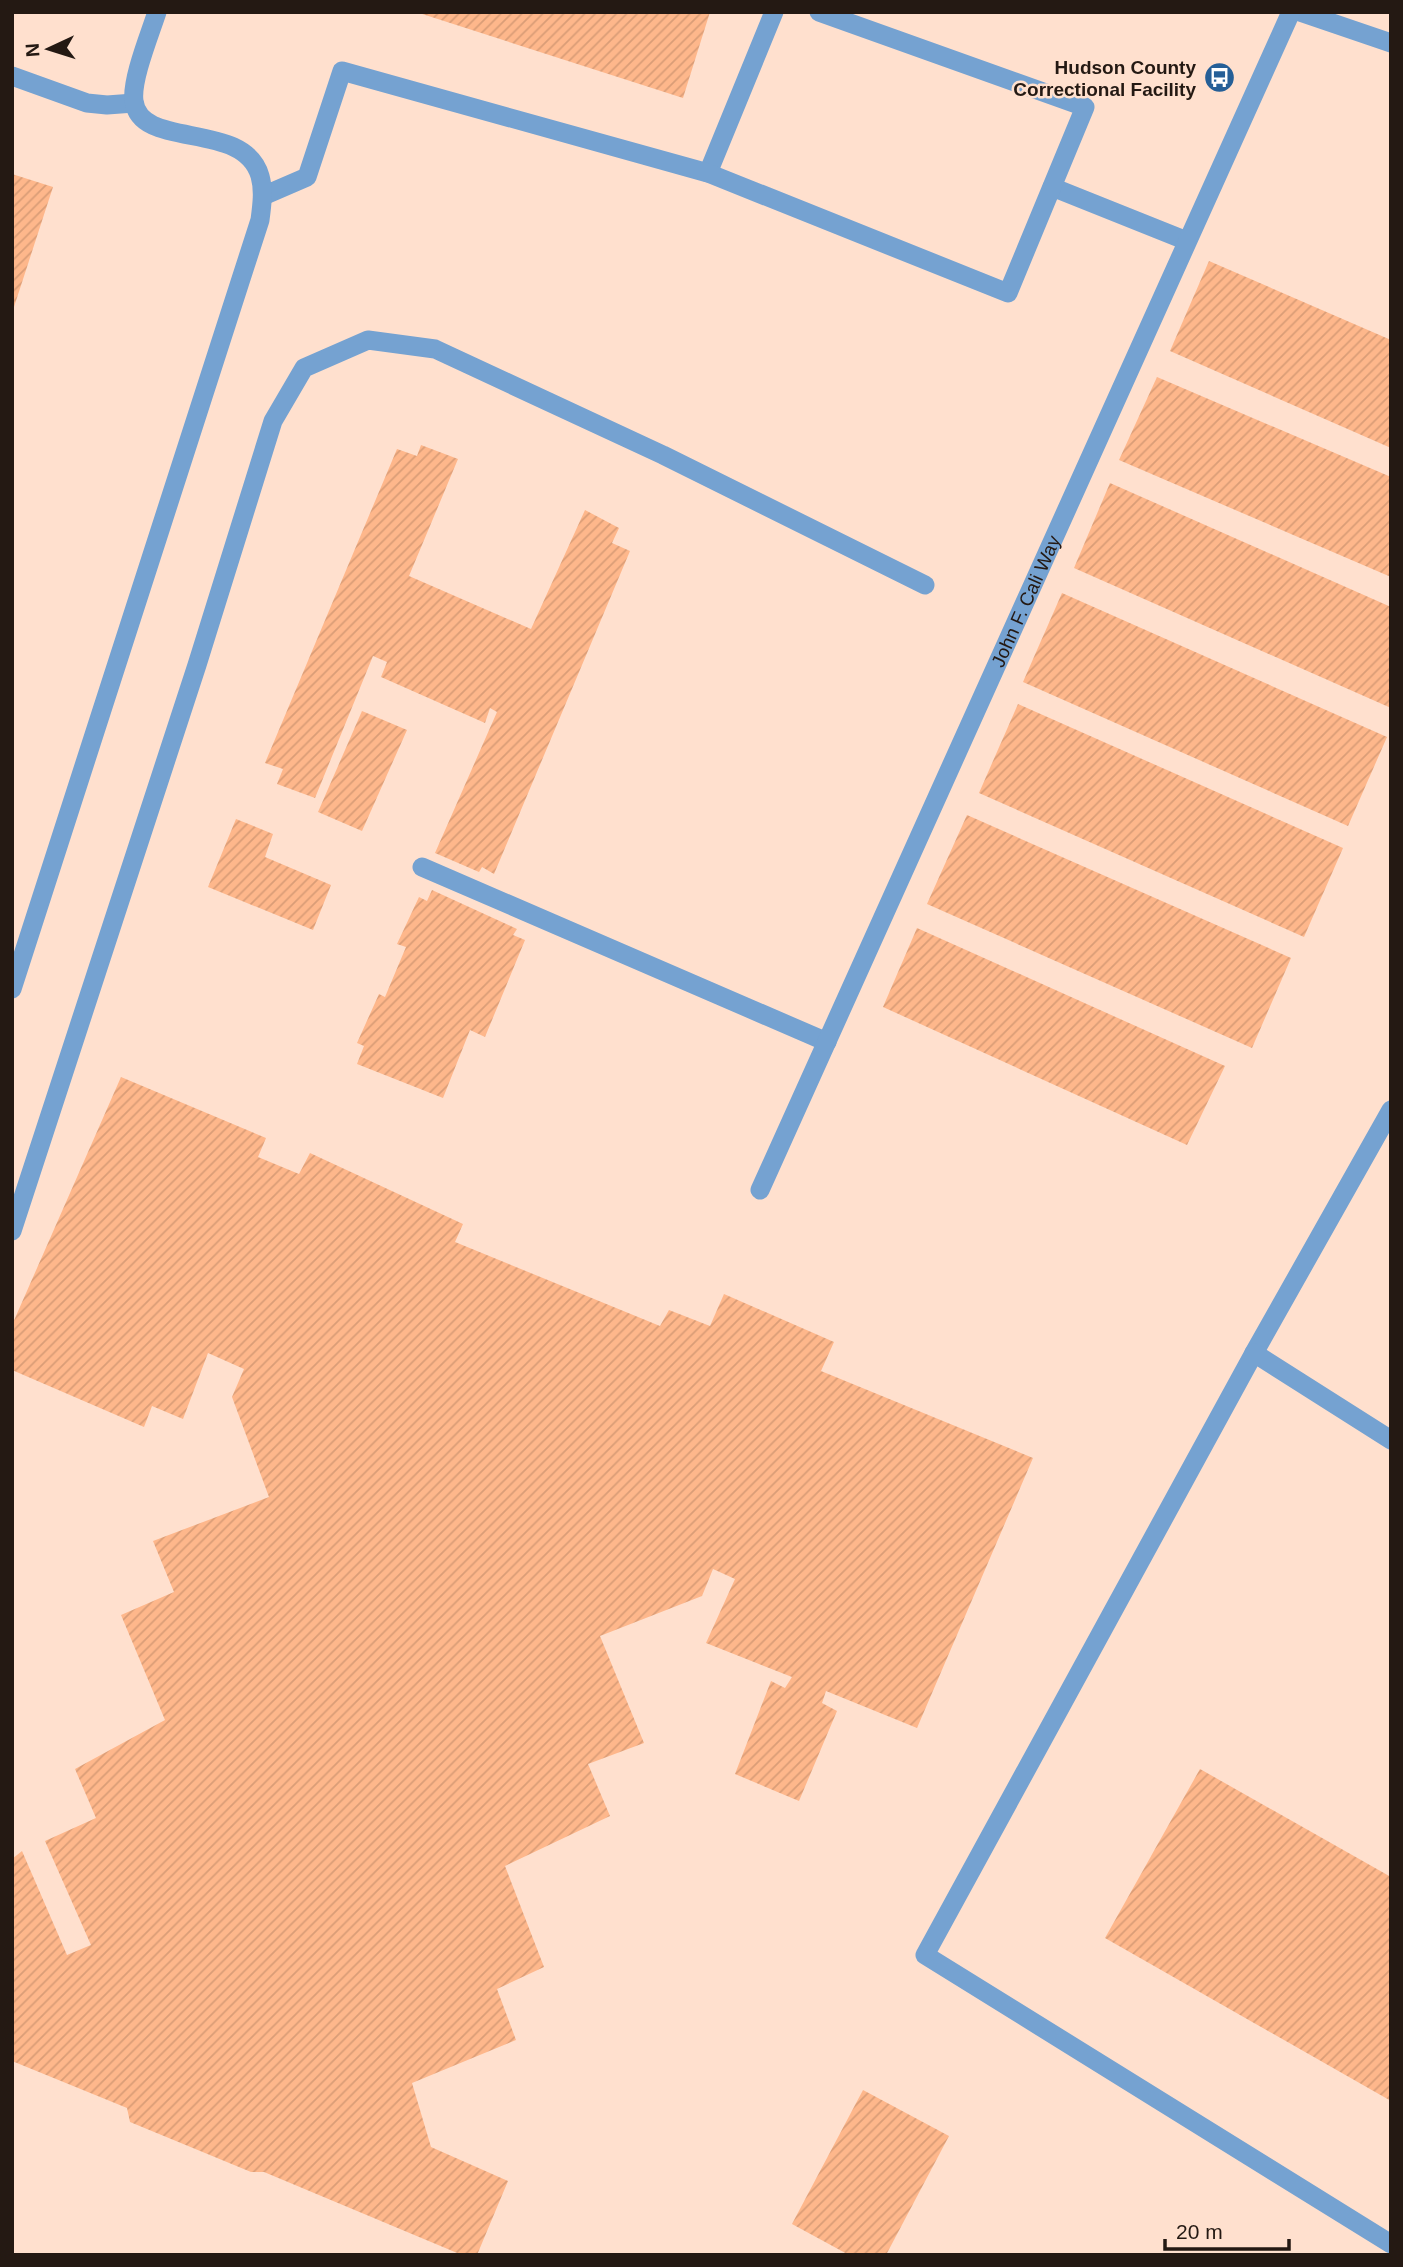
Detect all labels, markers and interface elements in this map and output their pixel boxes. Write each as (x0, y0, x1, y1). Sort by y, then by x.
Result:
north arrow (14, 14, 84, 84)
text: N (22, 43, 43, 58)
place label: Hudson County Correctional Facility (1013, 57, 1196, 100)
bus stop icon: Hudson County Correctional Facility (1202, 61, 1236, 95)
street label: John F. Cali Way (987, 532, 1065, 670)
scale bar (1165, 2208, 1289, 2252)
text: 20 m (1176, 2220, 1223, 2243)

